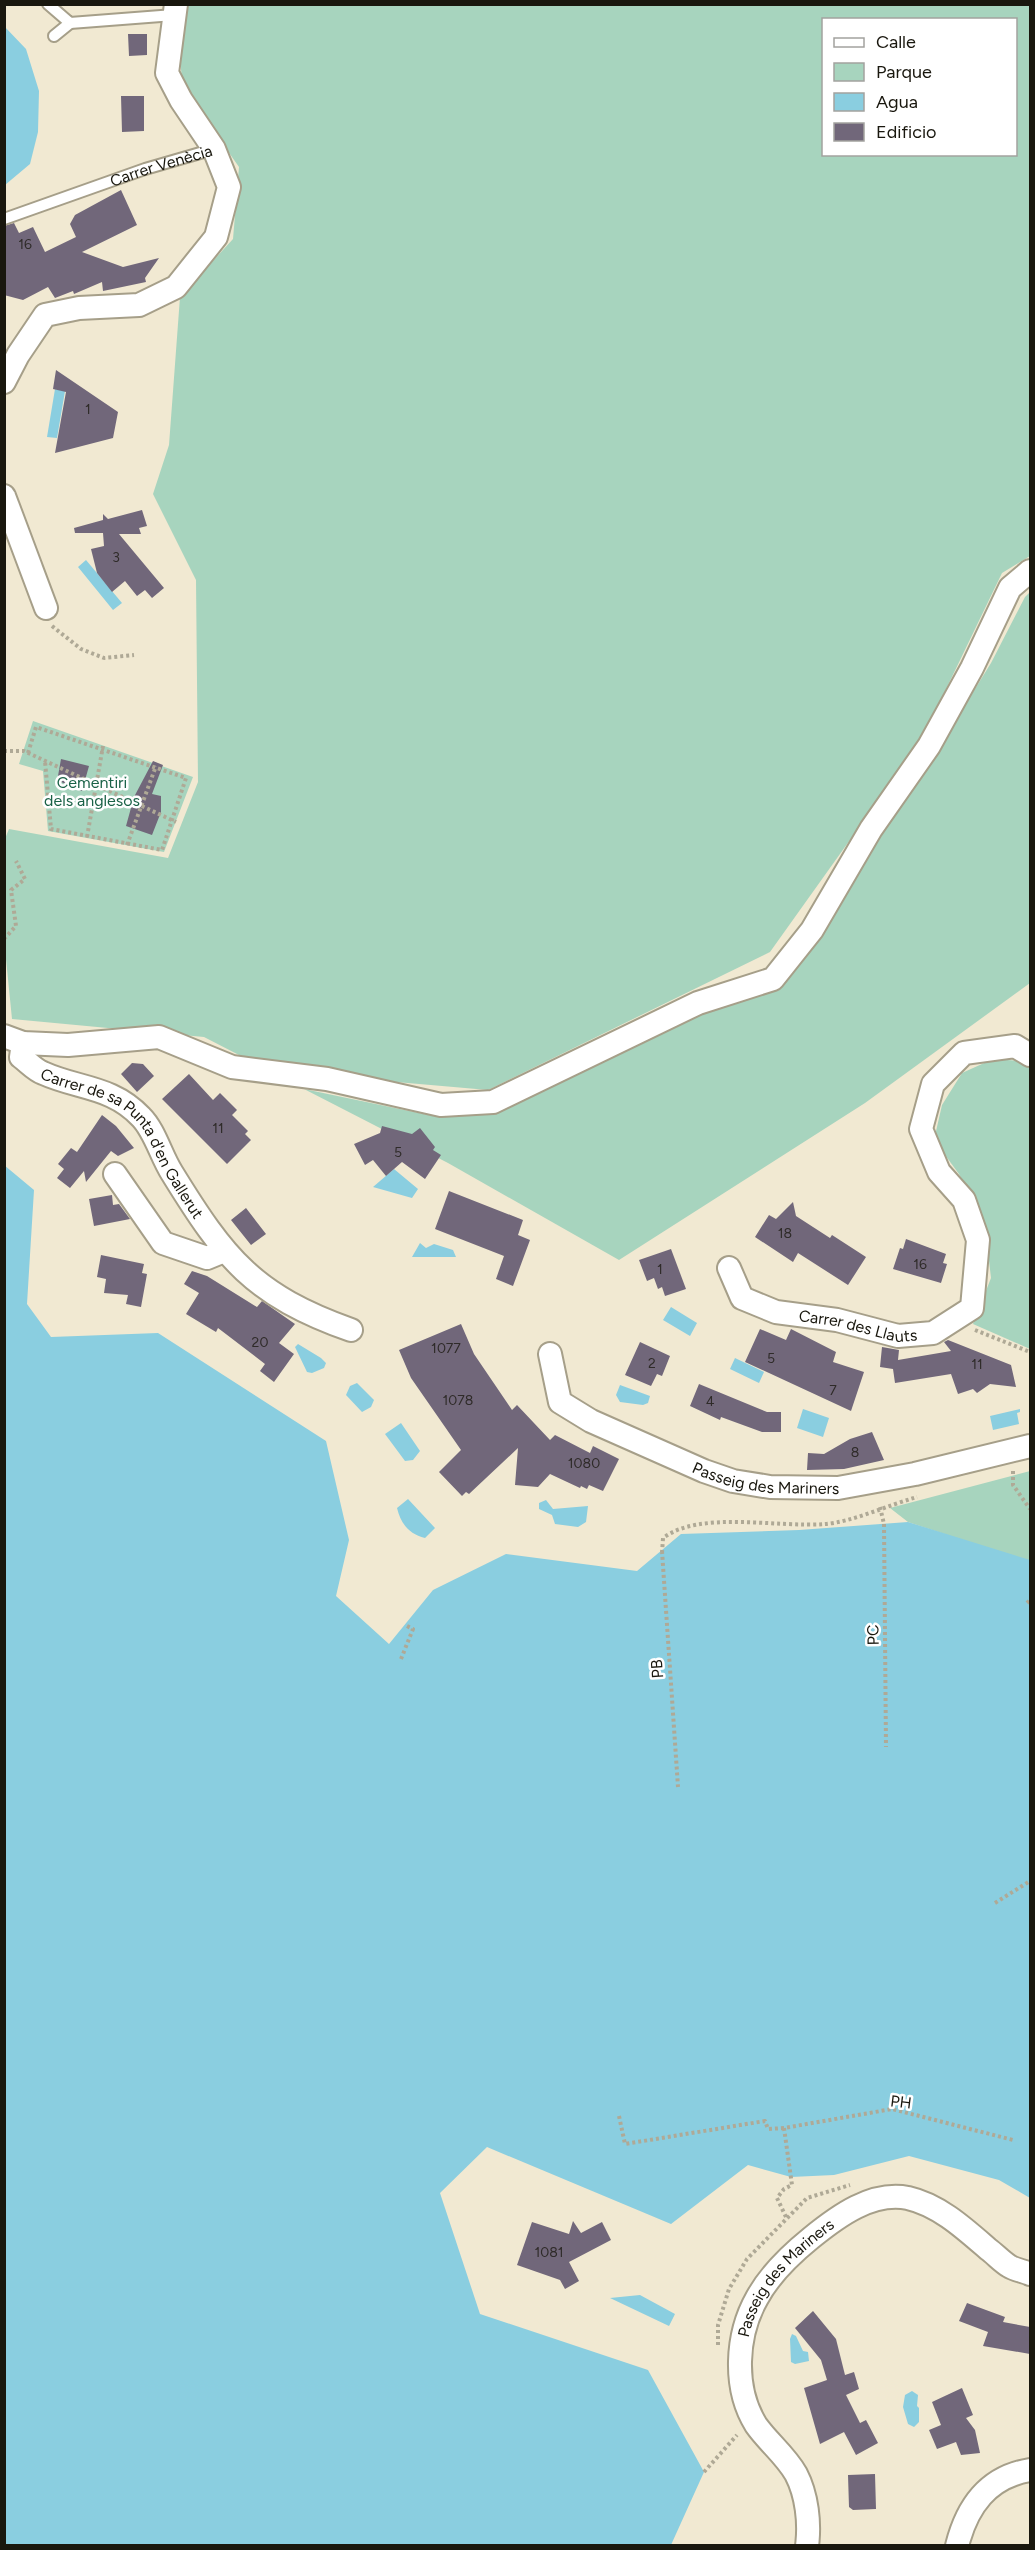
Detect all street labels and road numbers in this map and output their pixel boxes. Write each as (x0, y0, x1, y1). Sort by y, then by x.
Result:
street label: Carrer Venècia (107, 141, 214, 190)
street label: Carrer de sa Punta d'en Gallerut (38, 1064, 208, 1222)
street label: Carrer des Llauts (798, 1306, 918, 1346)
street label: Passeig des Mariners (690, 1458, 840, 1498)
street label: PC (863, 1624, 883, 1646)
street label: PB (647, 1659, 667, 1679)
street label: PH (889, 2091, 913, 2113)
street label: Passeig des Mariners (733, 2214, 837, 2339)

